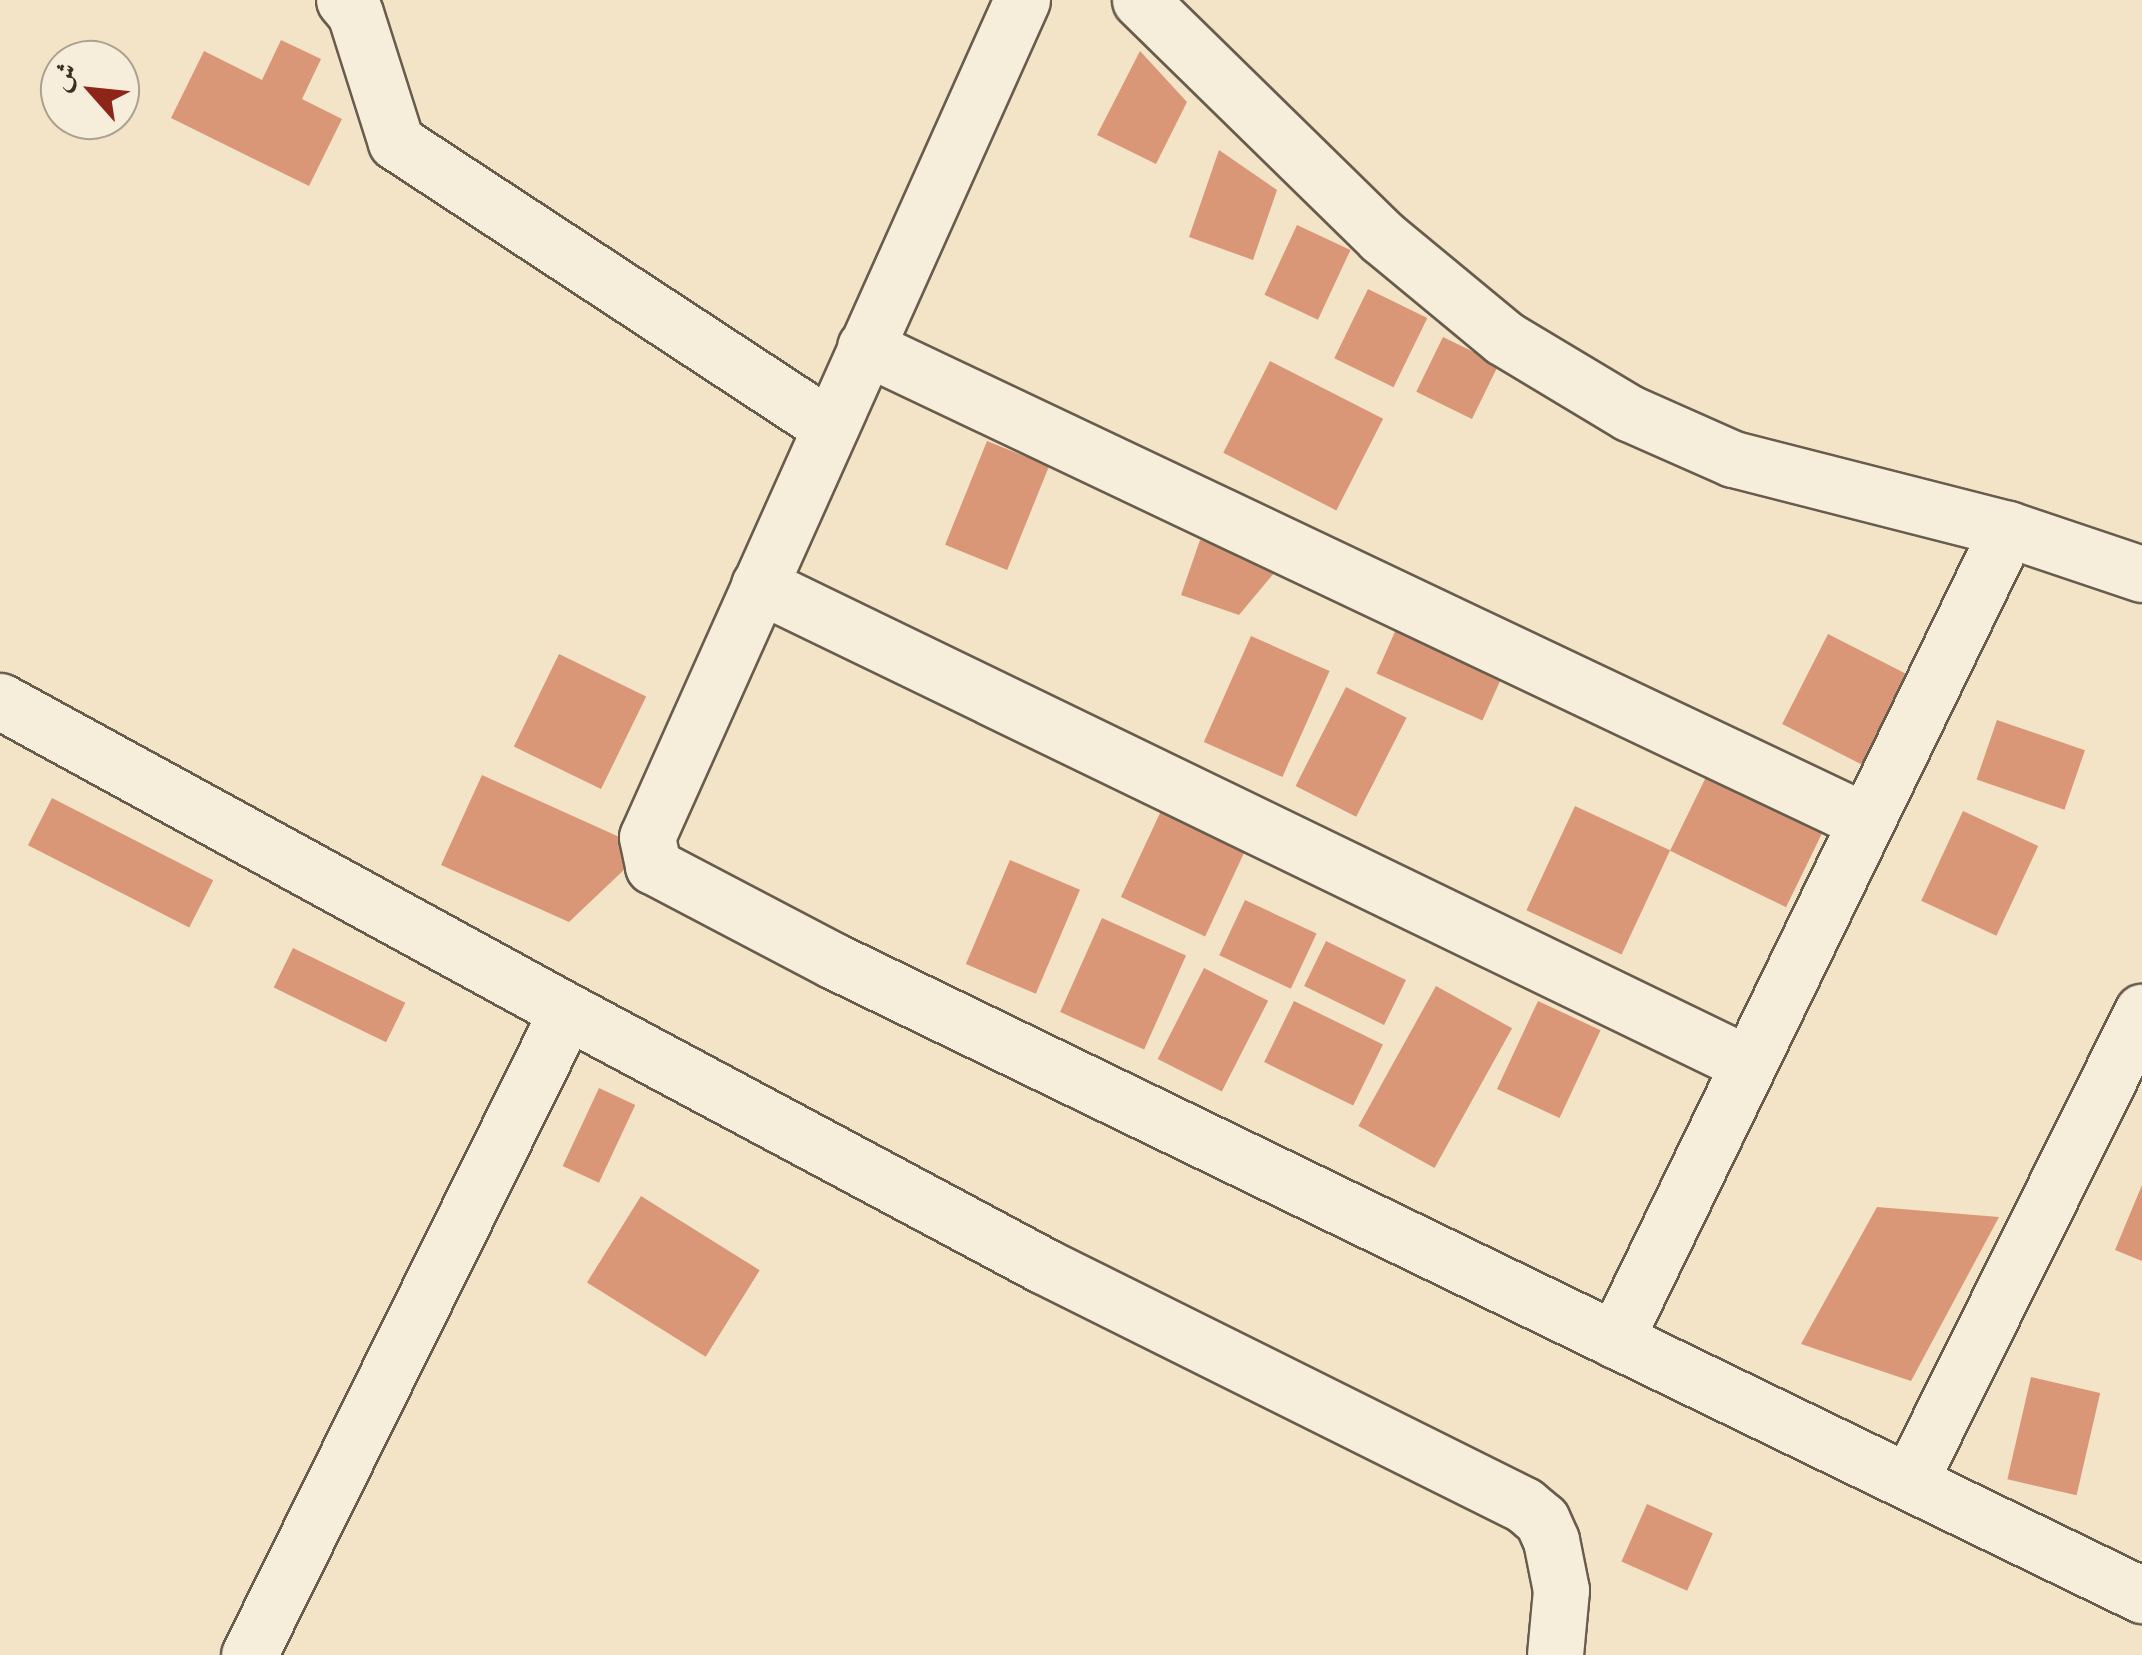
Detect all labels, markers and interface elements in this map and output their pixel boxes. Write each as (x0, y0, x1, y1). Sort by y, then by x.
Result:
north arrow (40, 40, 140, 140)
text: ش (43, 57, 87, 97)

